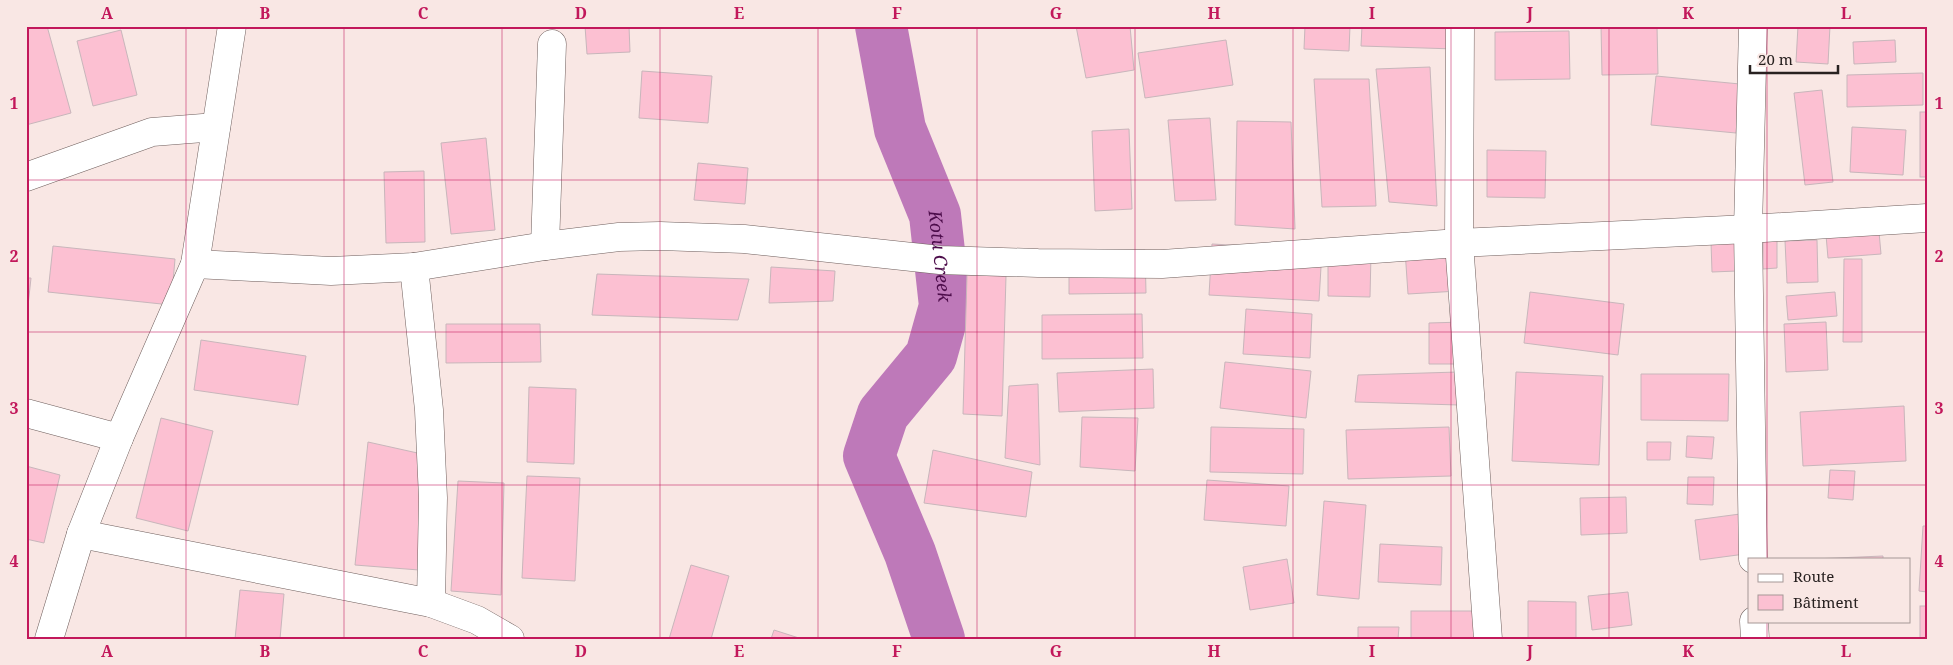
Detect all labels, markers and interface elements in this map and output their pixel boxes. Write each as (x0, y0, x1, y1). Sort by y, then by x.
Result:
text: A (101, 2, 114, 24)
text: B (260, 2, 271, 24)
text: C (418, 2, 429, 24)
text: D (575, 2, 587, 24)
text: E (734, 2, 744, 24)
text: F (892, 2, 902, 24)
text: G (1050, 2, 1062, 24)
text: H (1207, 2, 1221, 24)
text: I (1369, 2, 1375, 24)
text: J (1526, 2, 1534, 24)
text: K (1682, 2, 1694, 24)
text: L (1841, 2, 1851, 24)
scale bar (1750, 42, 1838, 74)
text: 20 m (1758, 49, 1793, 69)
text: 1 (9, 92, 19, 114)
text: 1 (1934, 92, 1944, 114)
water label: Kotu Creek (923, 208, 958, 304)
text: 2 (9, 245, 19, 267)
text: 2 (1934, 245, 1944, 267)
text: 3 (9, 397, 19, 419)
text: 3 (1934, 397, 1944, 419)
text: 4 (9, 550, 19, 572)
text: 4 (1934, 550, 1944, 572)
legend (1748, 558, 1910, 622)
text: Route (1793, 566, 1834, 586)
text: Bâtiment (1793, 592, 1859, 612)
text: A (101, 640, 114, 662)
text: B (260, 640, 271, 662)
text: C (418, 640, 429, 662)
text: D (575, 640, 587, 662)
text: E (734, 640, 744, 662)
text: F (892, 640, 902, 662)
text: G (1050, 640, 1062, 662)
text: H (1207, 640, 1221, 662)
text: I (1369, 640, 1375, 662)
text: J (1526, 640, 1534, 662)
text: K (1682, 640, 1694, 662)
text: L (1841, 640, 1851, 662)

